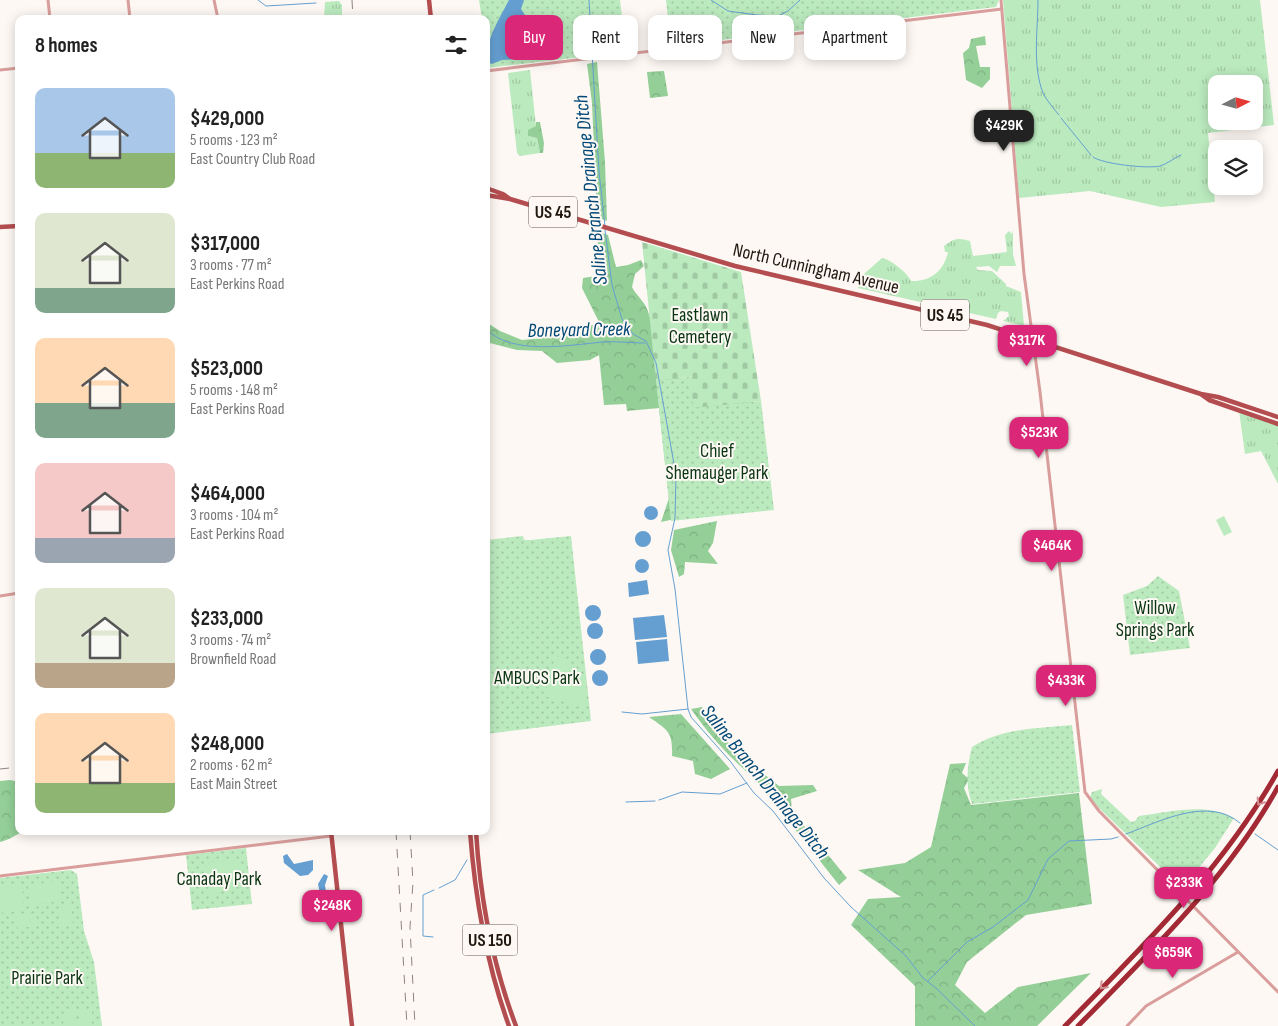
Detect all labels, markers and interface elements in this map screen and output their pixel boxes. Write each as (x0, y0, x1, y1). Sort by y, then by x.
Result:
chip: Buy (505, 15, 563, 60)
chip: Rent (573, 15, 638, 60)
chip: Filters (648, 15, 722, 60)
chip: New (732, 15, 794, 60)
chip: Apartment (804, 15, 906, 60)
icon: filters (442, 31, 470, 59)
text: 8 homes (35, 33, 98, 58)
north arrow (1208, 75, 1262, 130)
map controls (1208, 75, 1263, 195)
water label: Saline Branch Drainage Ditch (569, 94, 613, 286)
text: $429,000 (190, 106, 264, 131)
icon: home (75, 108, 135, 168)
pin: $429K (969, 110, 1039, 152)
text: $429K (985, 116, 1023, 135)
text: 5 rooms · 123 m² (190, 131, 278, 150)
button: layers (1208, 140, 1263, 195)
text: East Country Club Road (190, 150, 315, 169)
road number: US 45 (529, 196, 577, 228)
text: $317,000 (190, 231, 260, 256)
icon: home (75, 233, 135, 293)
street label: North Cunningham Avenue (731, 239, 901, 299)
text: 3 rooms · 77 m² (190, 256, 272, 275)
text: East Perkins Road (190, 275, 284, 294)
road number: US 45 (921, 300, 969, 330)
park label: Eastlawn Cemetery (669, 304, 732, 349)
water label: Boneyard Creek (527, 317, 631, 343)
pin: $317K (992, 324, 1062, 367)
text: $317K (1009, 331, 1045, 350)
text: $523,000 (190, 356, 263, 381)
icon: home (75, 358, 135, 418)
text: 5 rooms · 148 m² (190, 381, 278, 400)
text: East Perkins Road (190, 400, 284, 419)
pin: $523K (1004, 416, 1074, 459)
text: $523K (1020, 423, 1058, 442)
park label: Chief Shemauger Park (666, 440, 769, 485)
text: $464,000 (190, 481, 265, 506)
icon: home (75, 483, 135, 543)
text: 3 rooms · 104 m² (190, 506, 278, 525)
text: East Perkins Road (190, 525, 284, 544)
pin: $464K (1017, 530, 1087, 572)
text: $464K (1033, 536, 1071, 555)
park label: Willow Springs Park (1116, 597, 1195, 642)
text: $233,000 (190, 606, 263, 631)
icon: home (75, 608, 135, 668)
text: 3 rooms · 74 m² (190, 631, 271, 650)
text: Brownfield Road (190, 650, 276, 669)
pin: $433K (1031, 664, 1101, 707)
park label: AMBUCS Park (493, 667, 580, 690)
text: $433K (1047, 671, 1085, 690)
water label: Saline Branch Drainage Ditch (696, 700, 834, 864)
text: $248,000 (190, 731, 264, 756)
icon: home (75, 733, 135, 793)
text: 2 rooms · 62 m² (190, 756, 273, 775)
text: East Main Street (190, 775, 277, 794)
one-way arrow (1256, 796, 1266, 805)
pin: $233K (1149, 866, 1219, 909)
park label: Canaday Park (177, 868, 262, 891)
text: $233K (1165, 873, 1203, 892)
pin: $248K (297, 890, 367, 932)
text: $248K (313, 896, 351, 915)
road number: US 150 (462, 924, 518, 956)
pin: $659K (1138, 936, 1208, 979)
text: $659K (1154, 943, 1192, 962)
park label: Prairie Park (11, 967, 83, 990)
one-way arrow (1100, 981, 1109, 990)

